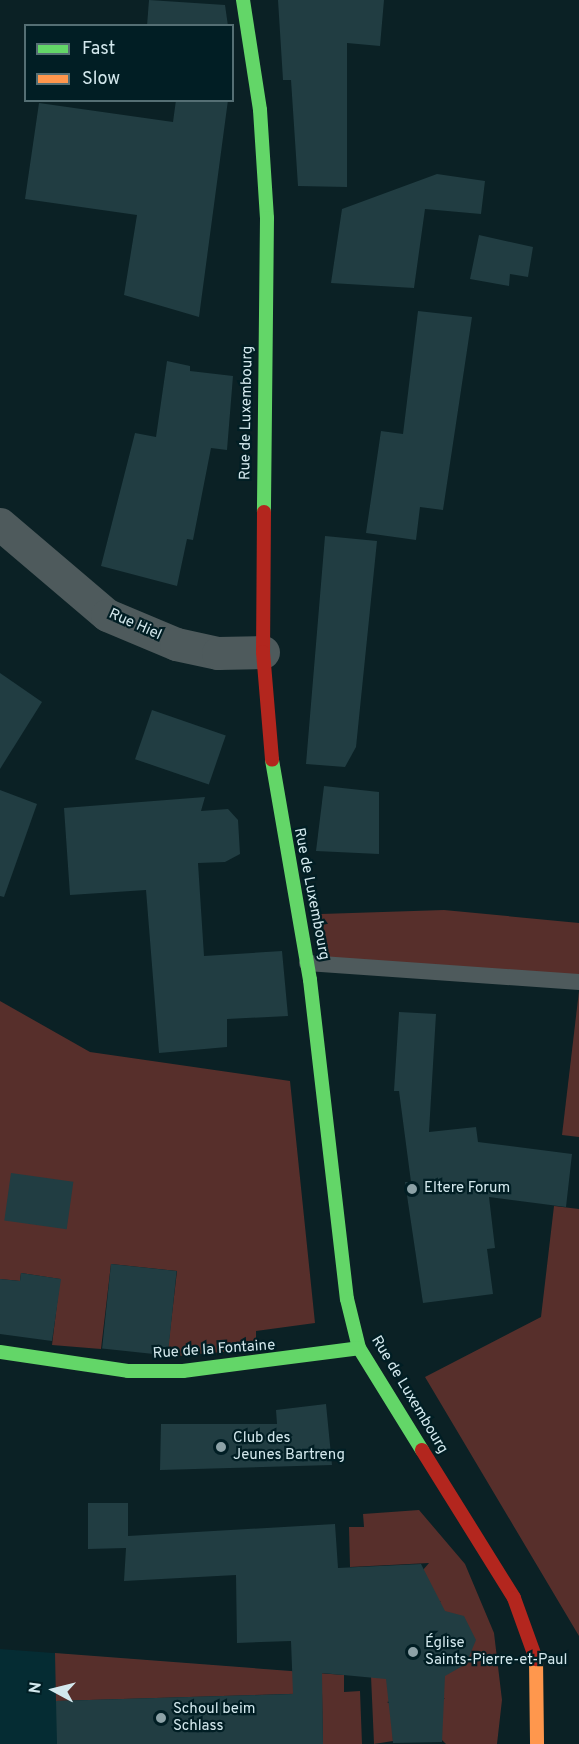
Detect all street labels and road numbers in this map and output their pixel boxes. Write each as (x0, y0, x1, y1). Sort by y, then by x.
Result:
street label: Rue de Luxembourg (237, 346, 257, 480)
street label: Rue Hiel (106, 605, 164, 645)
street label: Rue de Luxembourg (289, 826, 333, 962)
street label: Rue de Luxembourg (367, 1333, 451, 1457)
street label: Rue de la Fontaine (152, 1337, 276, 1363)

